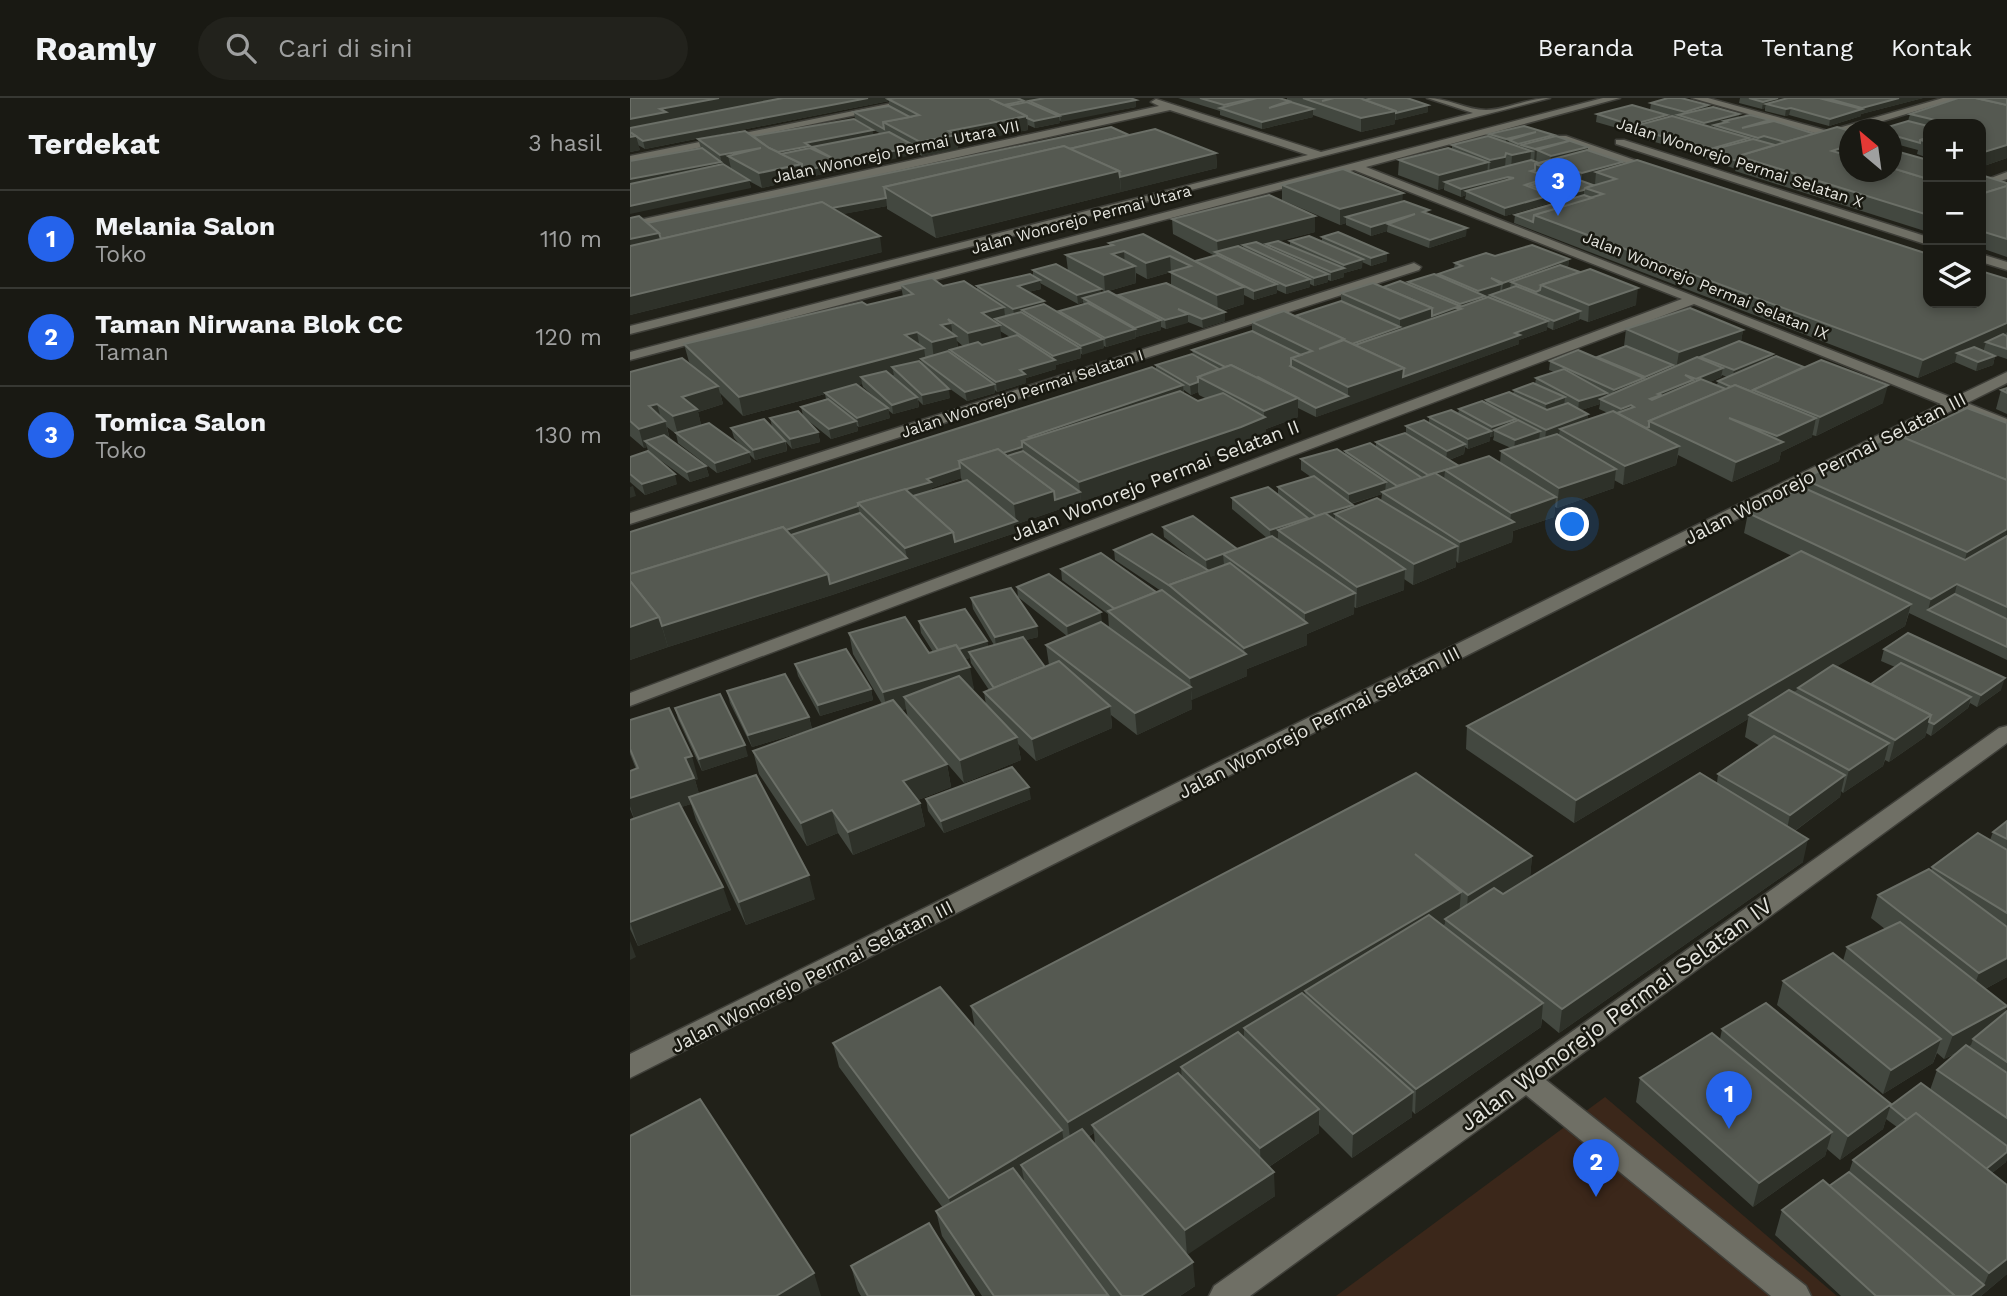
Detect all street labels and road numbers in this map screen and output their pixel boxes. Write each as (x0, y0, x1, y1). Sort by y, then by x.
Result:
street label: Jalan Wonorejo Permai Selatan X (1614, 113, 1866, 212)
street label: Jalan Wonorejo Permai Utara VII (771, 116, 1021, 187)
street label: Jalan Wonorejo Permai Utara (969, 181, 1193, 258)
street label: Jalan Wonorejo Permai Selatan IX (1580, 227, 1832, 344)
street label: Jalan Wonorejo Permai Selatan I (898, 345, 1146, 442)
street label: Jalan Wonorejo Permai Selatan III (1681, 387, 1970, 550)
street label: Jalan Wonorejo Permai Selatan II (1008, 415, 1303, 546)
street label: Jalan Wonorejo Permai Selatan III (1175, 641, 1464, 804)
street label: Jalan Wonorejo Permai Selatan IV (1455, 892, 1778, 1137)
street label: Jalan Wonorejo Permai Selatan III (668, 895, 957, 1058)

